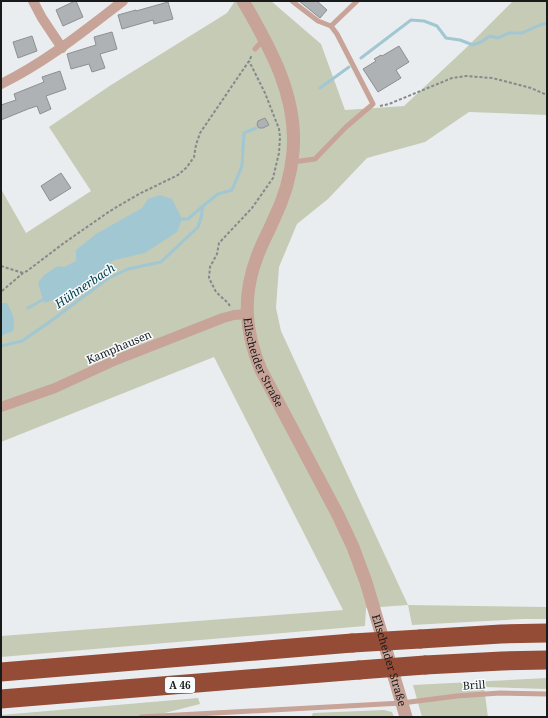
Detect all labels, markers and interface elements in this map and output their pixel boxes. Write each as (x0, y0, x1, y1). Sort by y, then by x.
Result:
water label: Hühnerbach (50, 259, 118, 313)
street label: Ellscheider Straße (241, 317, 287, 410)
street label: Kamphausen (84, 326, 154, 367)
street label: Ellscheider Straße (369, 612, 410, 708)
street label: Brill (462, 676, 486, 693)
road number: A 46 (165, 677, 195, 693)

